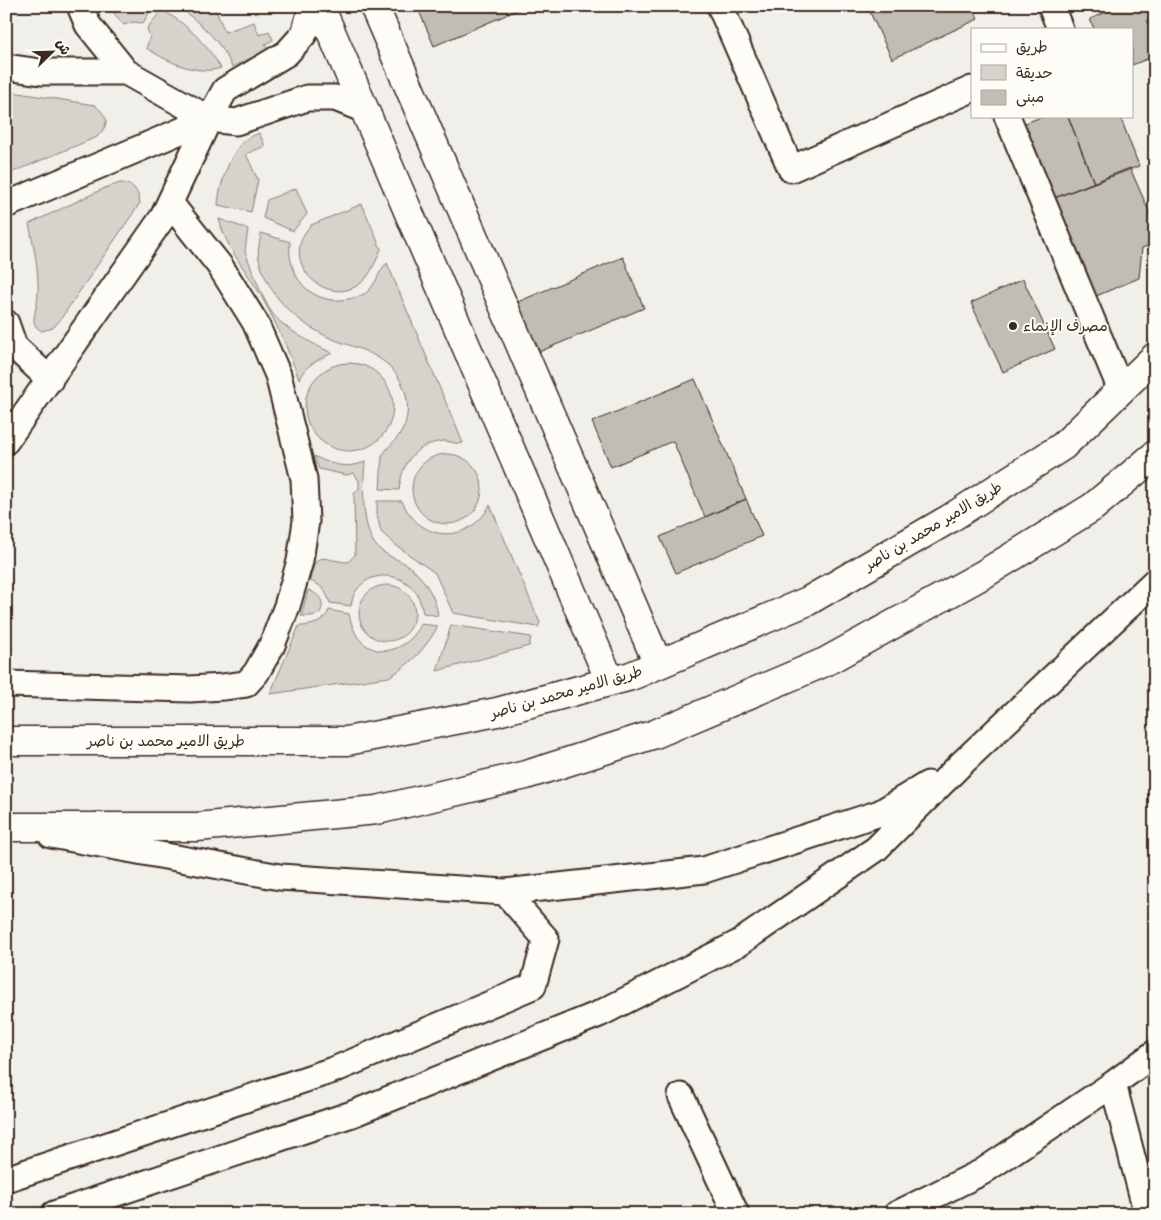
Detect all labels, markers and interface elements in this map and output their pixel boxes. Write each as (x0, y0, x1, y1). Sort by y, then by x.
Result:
north arrow (28, 28, 78, 78)
legend (971, 28, 1134, 118)
text: طريق (1016, 34, 1048, 60)
text: ش (49, 35, 78, 59)
text: حديقة (1016, 60, 1053, 86)
text: مبنى (1016, 84, 1044, 110)
place label: مصرف الإنماء (1023, 313, 1108, 339)
marker: مصرف الإنماء (1007, 320, 1019, 332)
street label: طريق الامير محمد بن ناصر (857, 474, 1007, 579)
street label: طريق الامير محمد بن ناصر (485, 658, 645, 727)
street label: طريق الامير محمد بن ناصر (85, 728, 245, 754)

